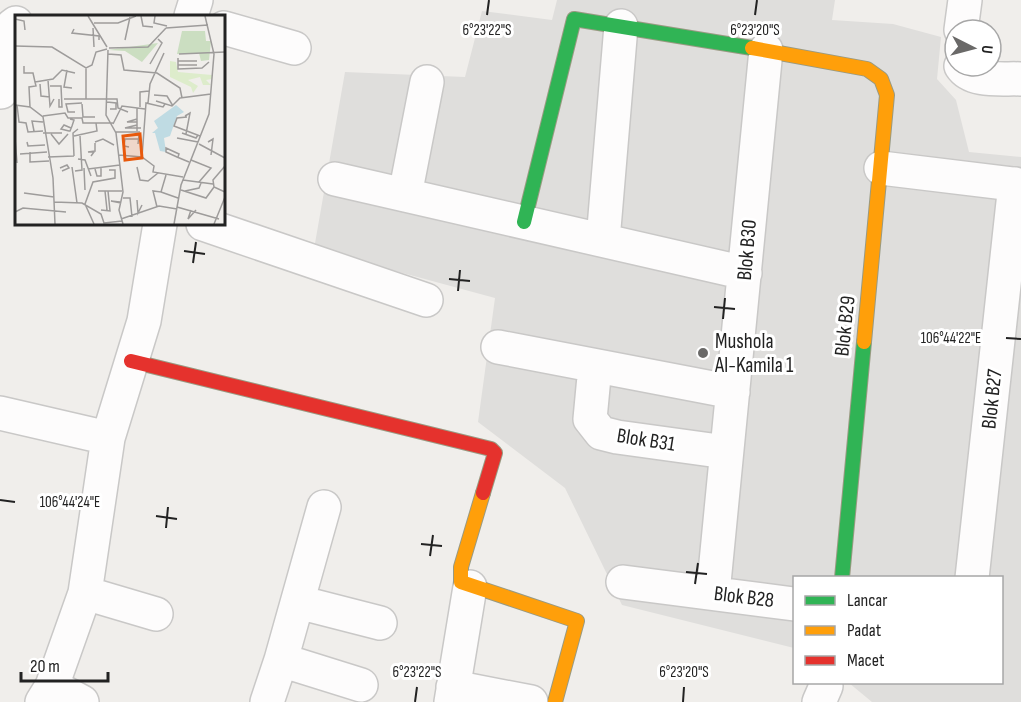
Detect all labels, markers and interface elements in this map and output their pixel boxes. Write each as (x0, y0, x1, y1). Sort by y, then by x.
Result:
inset map (15, 15, 225, 225)
north arrow (943, 18, 1003, 78)
text: 6°23'22"S (463, 21, 511, 40)
text: 6°23'20"S (730, 21, 780, 40)
text: U (977, 44, 996, 55)
street label: Blok B30 (732, 219, 762, 281)
street label: Blok B29 (829, 295, 861, 357)
place label: Mushola Al-Kamila 1 (714, 329, 794, 378)
text: 106°44'22"E (921, 329, 981, 348)
marker: Mushola Al-Kamila 1 (696, 346, 710, 360)
street label: Blok B27 (976, 367, 1008, 430)
street label: Blok B31 (615, 423, 678, 457)
text: 106°44'24"E (40, 493, 100, 512)
legend (793, 576, 1003, 684)
street label: Blok B28 (712, 581, 776, 613)
text: Lancar (847, 590, 887, 611)
text: Padat (847, 620, 882, 641)
scale bar (21, 645, 108, 683)
text: Macet (847, 650, 885, 671)
text: 20 m (30, 656, 60, 677)
text: 6°23'22"S (393, 663, 441, 682)
text: 6°23'20"S (659, 663, 709, 682)

